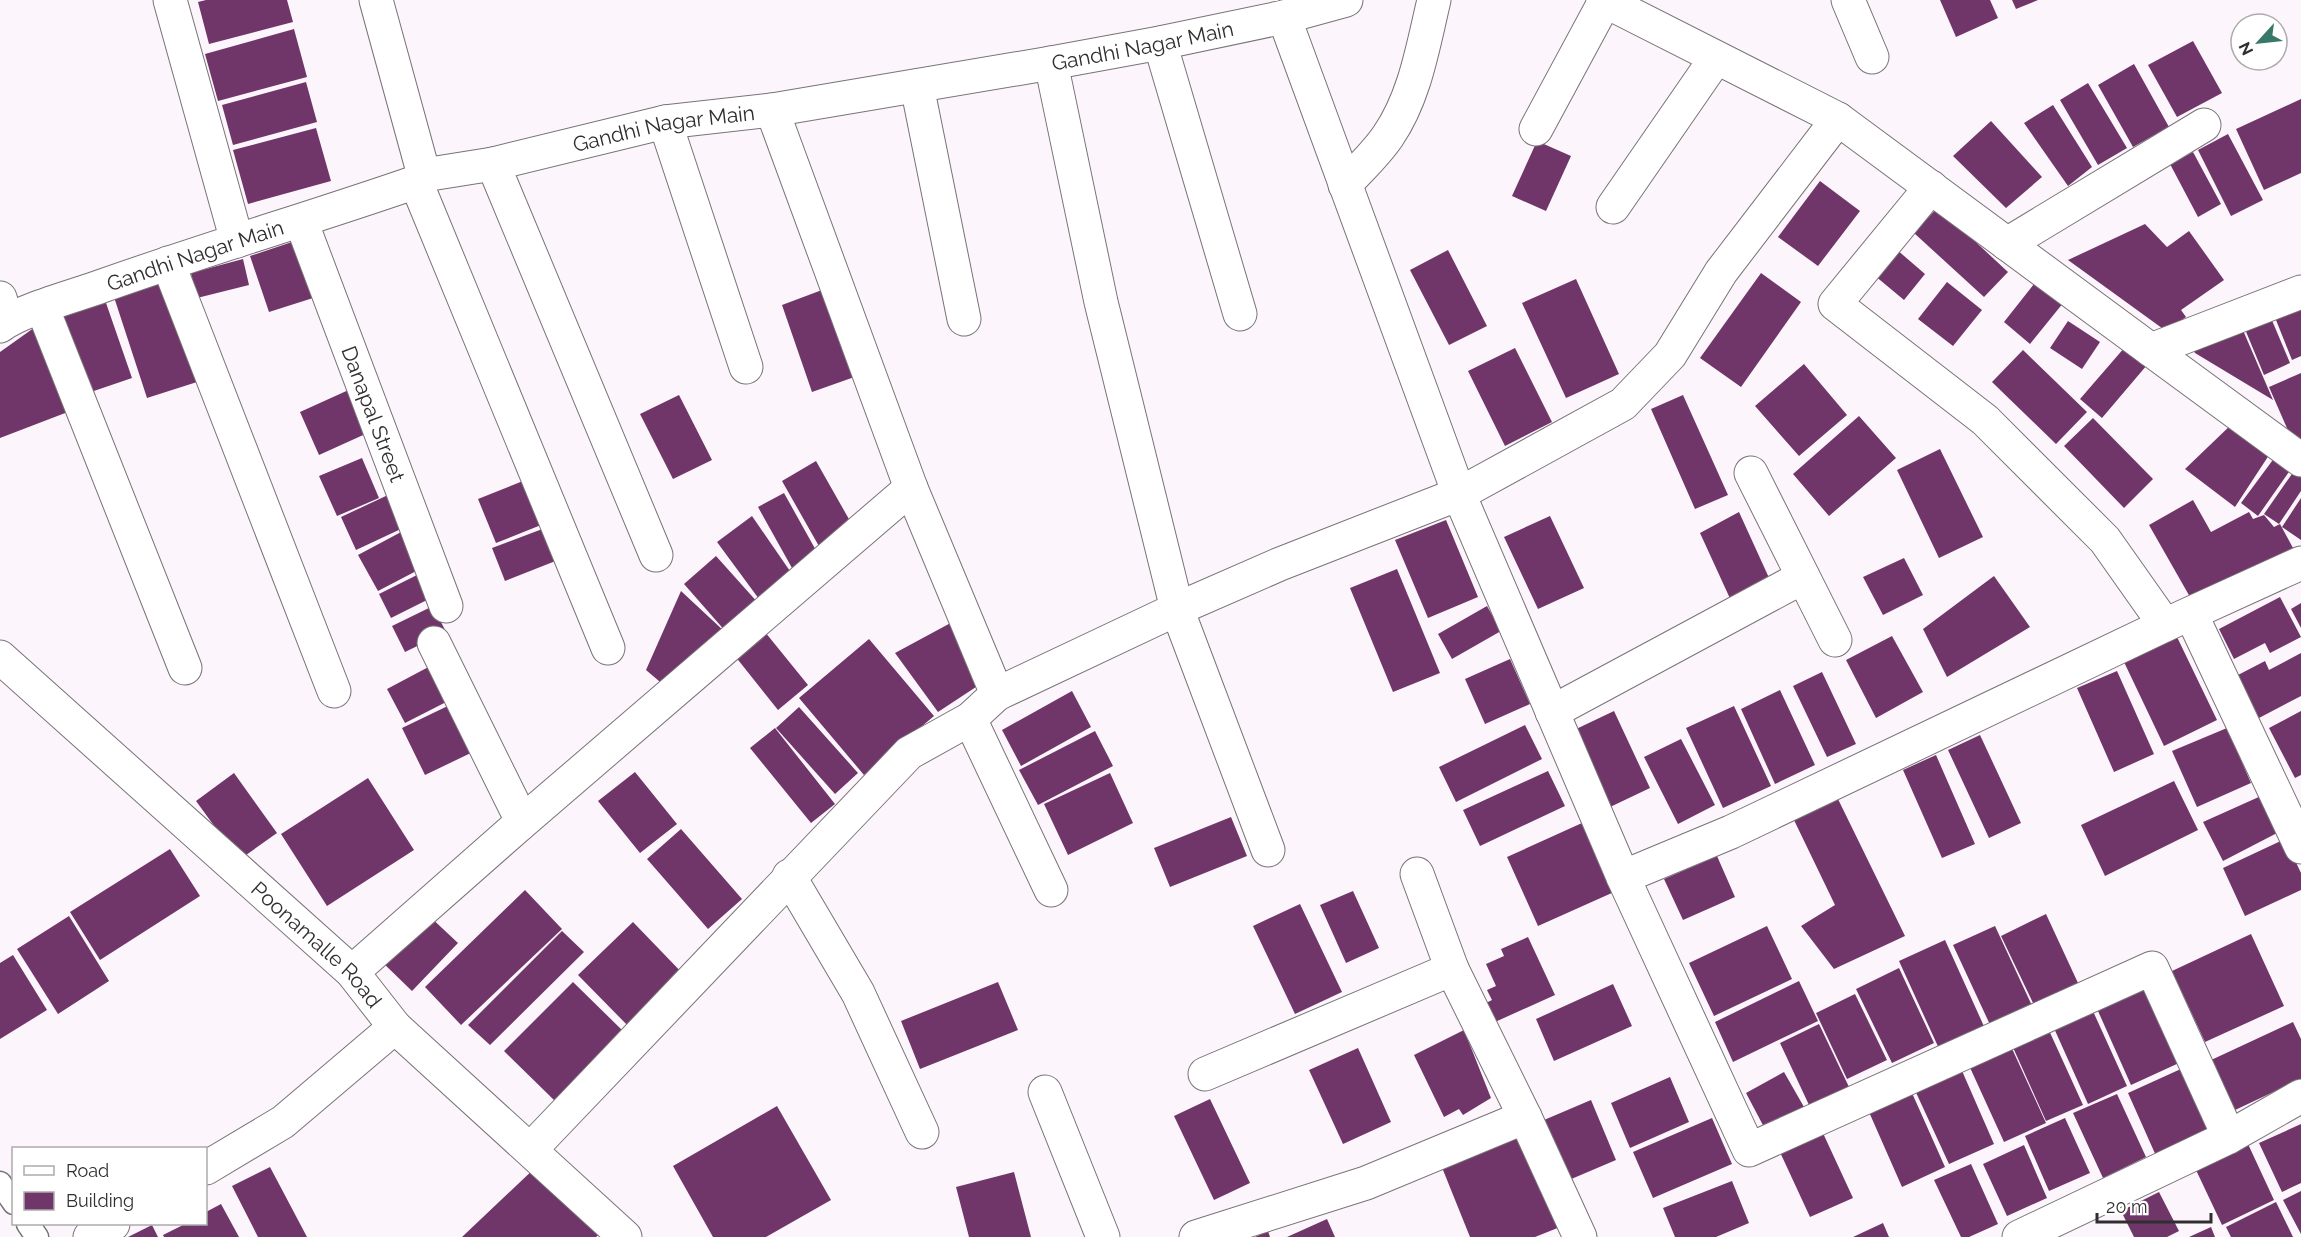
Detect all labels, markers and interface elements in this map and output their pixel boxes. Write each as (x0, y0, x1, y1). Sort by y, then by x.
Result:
north arrow (2229, 12, 2289, 72)
street label: Gandhi Nagar Main (1049, 15, 1236, 75)
text: N (2235, 39, 2257, 58)
street label: Gandhi Nagar Main (570, 100, 756, 157)
street label: Gandhi Nagar Main (103, 214, 287, 296)
street label: Danapal Street (337, 342, 411, 485)
street label: Poonamalle Road (247, 876, 387, 1012)
legend (12, 1147, 207, 1225)
text: Road (66, 1160, 109, 1181)
scale bar (2097, 1186, 2211, 1224)
text: Building (66, 1190, 134, 1211)
text: 20 m (2106, 1196, 2148, 1217)

